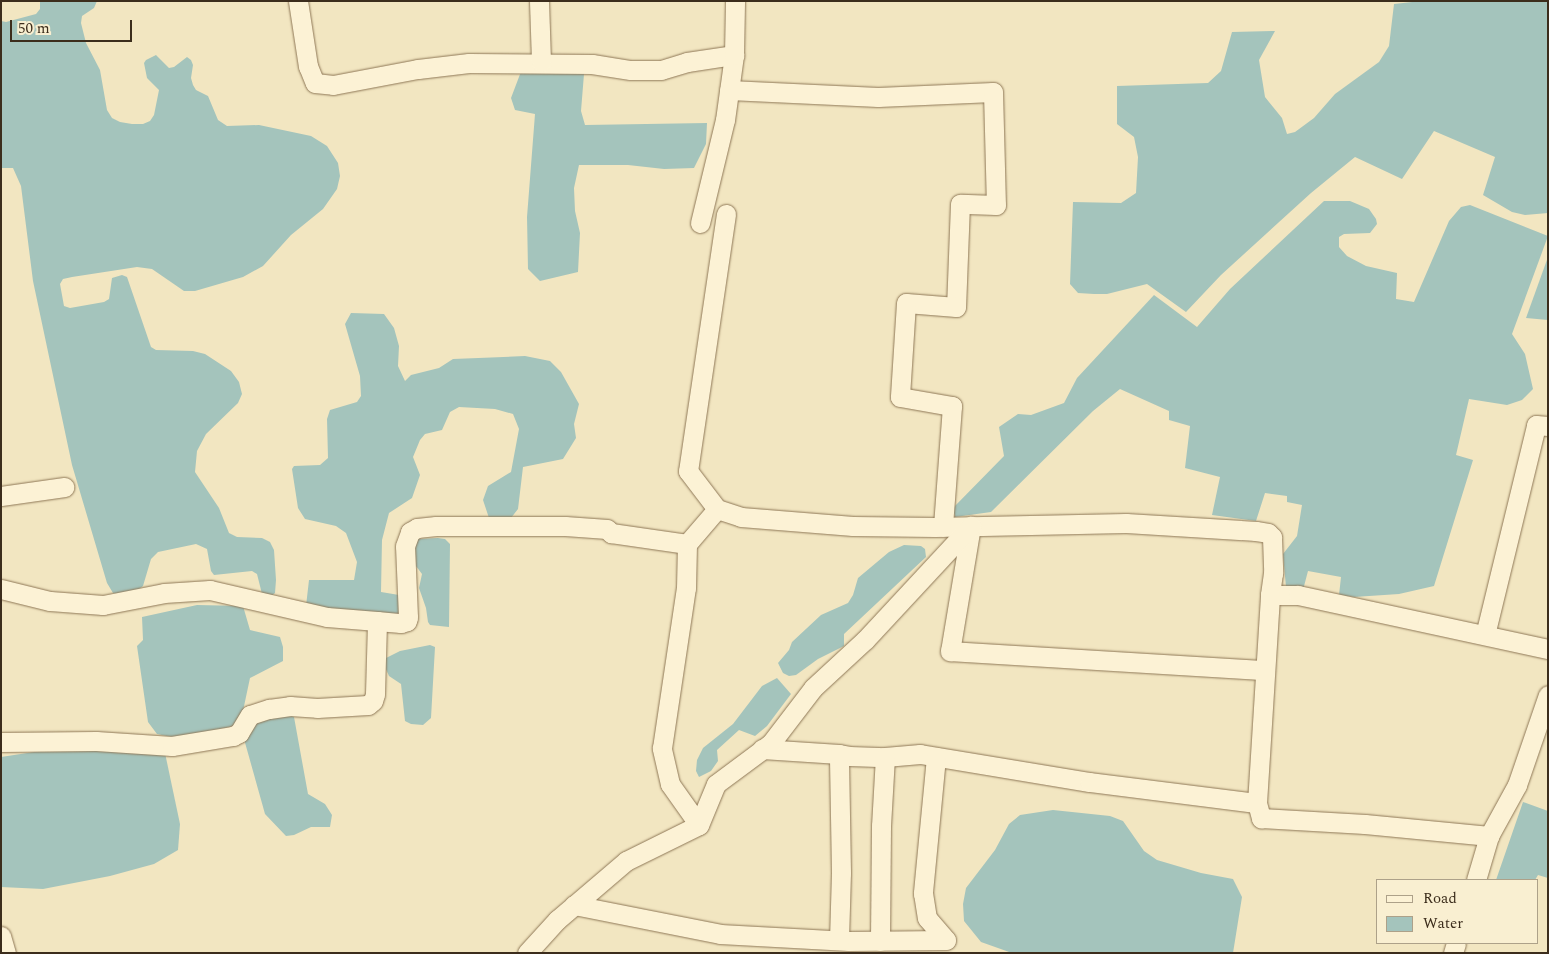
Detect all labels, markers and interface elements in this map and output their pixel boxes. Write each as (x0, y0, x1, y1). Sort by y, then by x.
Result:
scale bar (12, 10, 135, 42)
text: 50 m (18, 17, 50, 40)
legend (1376, 879, 1539, 944)
text: Road (1423, 887, 1457, 910)
text: Water (1423, 912, 1463, 935)

